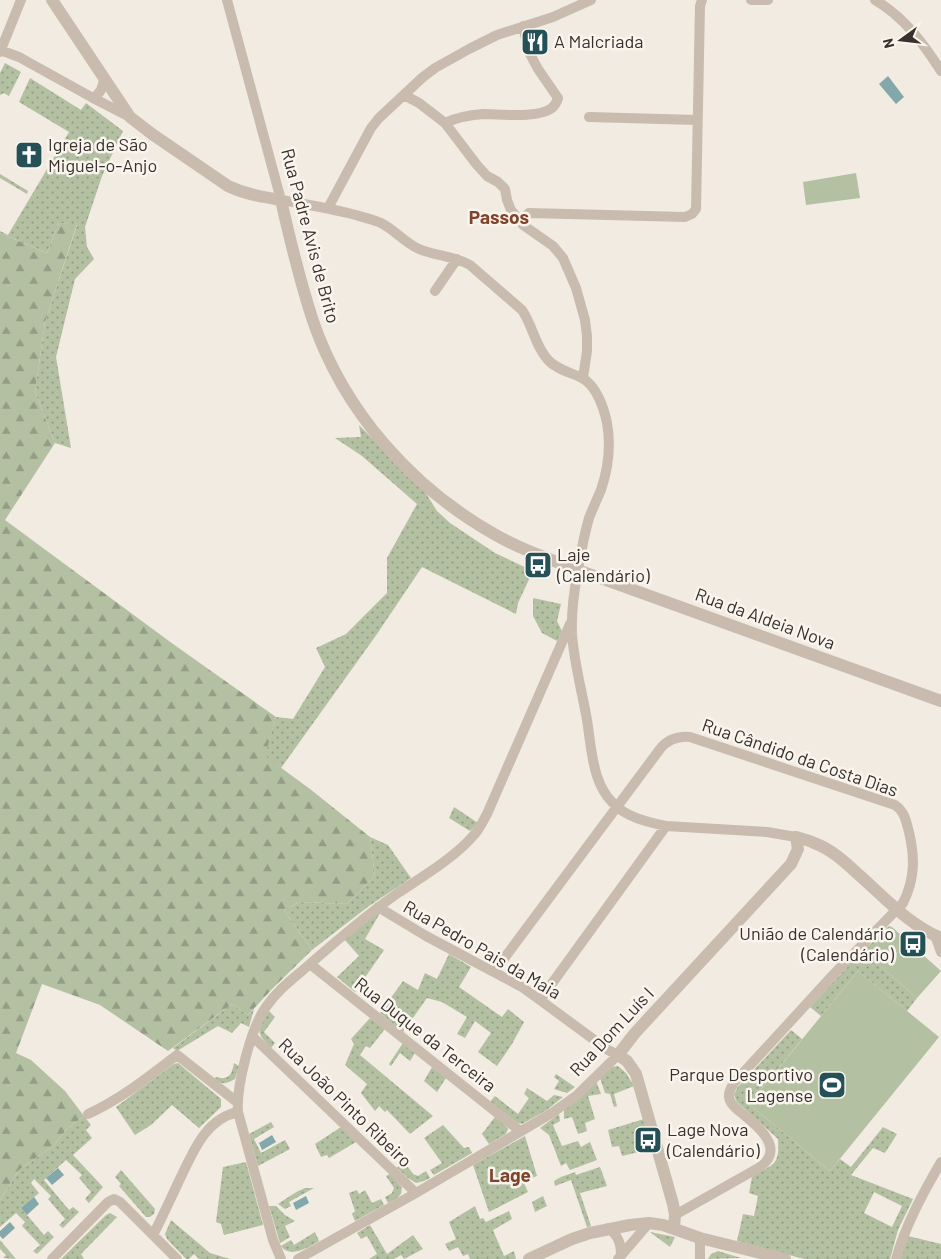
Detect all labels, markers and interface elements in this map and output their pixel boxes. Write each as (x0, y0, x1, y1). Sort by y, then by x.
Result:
north arrow (876, 15, 926, 65)
restaurant icon: A Malcriada (520, 27, 550, 57)
place label: A Malcriada (554, 30, 643, 52)
text: N (879, 37, 897, 50)
place label: Igreja de São Miguel-o-Anjo (48, 133, 157, 176)
church icon: Igreja de São Miguel-o-Anjo (14, 140, 44, 170)
street label: Rua Padre Avis de Brito (277, 146, 345, 326)
district label: Passos (469, 205, 529, 228)
place label: Laje (Calendário) (556, 543, 650, 586)
bus stop icon: Laje (Calendário) (523, 550, 553, 580)
street label: Rua da Aldeia Nova (692, 583, 838, 654)
street label: Rua Cândido da Costa Dias (700, 713, 901, 801)
street label: Rua Pedro Pais da Maia (400, 895, 565, 1003)
place label: União de Calendário (Calendário) (739, 922, 894, 965)
bus stop icon: União de Calendário (Calendário) (898, 929, 928, 959)
street label: Rua Duque da Terceira (350, 972, 501, 1096)
street label: Rua Dom Luís I (565, 982, 658, 1080)
street label: Rua João Pinto Ribeiro (275, 1033, 417, 1172)
place label: Parque Desportivo Lagense (669, 1063, 813, 1106)
sports icon: Parque Desportivo Lagense (817, 1070, 847, 1100)
place label: Lage Nova (Calendário) (666, 1118, 760, 1161)
bus stop icon: Lage Nova (Calendário) (633, 1125, 663, 1155)
district label: Lage (489, 1163, 531, 1186)

